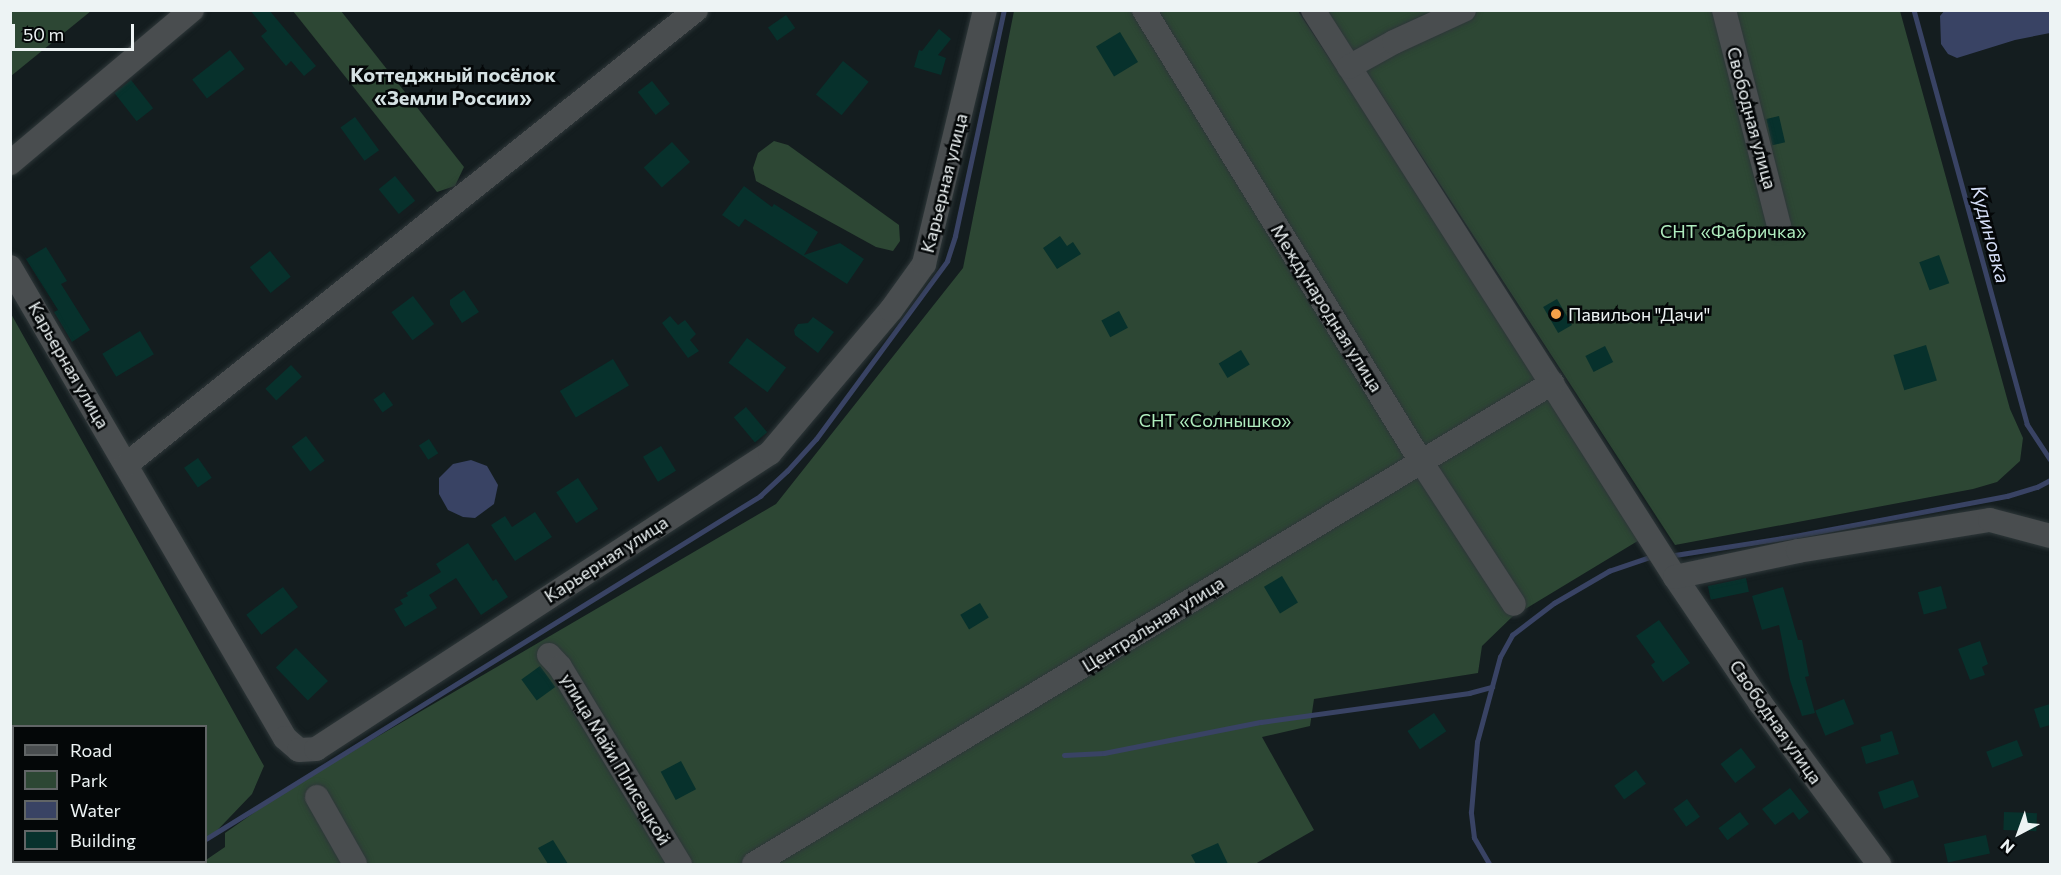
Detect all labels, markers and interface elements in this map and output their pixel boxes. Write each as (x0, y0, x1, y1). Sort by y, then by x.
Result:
scale bar (15, 12, 136, 50)
text: 50 m (23, 23, 64, 45)
street label: Свободная улица (1723, 44, 1781, 192)
district label: Коттеджный посёлок «Земли России» (350, 63, 556, 110)
street label: Карьерная улица (916, 111, 972, 255)
water label: Кудиновка (1966, 182, 2016, 286)
street label: Международная улица (1267, 220, 1387, 396)
park label: СНТ «Фабричка» (1660, 220, 1806, 242)
street label: Карьерная улица (24, 298, 114, 432)
place label: Павильон "Дачи" (1568, 303, 1710, 325)
marker: Павильон "Дачи" (1549, 307, 1563, 321)
park label: СНТ «Солнышко» (1139, 409, 1291, 431)
street label: Карьерная улица (540, 511, 672, 607)
street label: Центральная улица (1078, 572, 1228, 676)
street label: Свободная улица (1725, 656, 1827, 788)
street label: улица Майи Плисецкой (556, 669, 676, 849)
legend (12, 725, 207, 863)
text: Road (70, 739, 112, 761)
text: Park (70, 769, 108, 791)
text: Water (70, 799, 121, 821)
north arrow (1989, 803, 2049, 863)
text: Building (70, 829, 136, 851)
text: N (1996, 836, 2018, 858)

